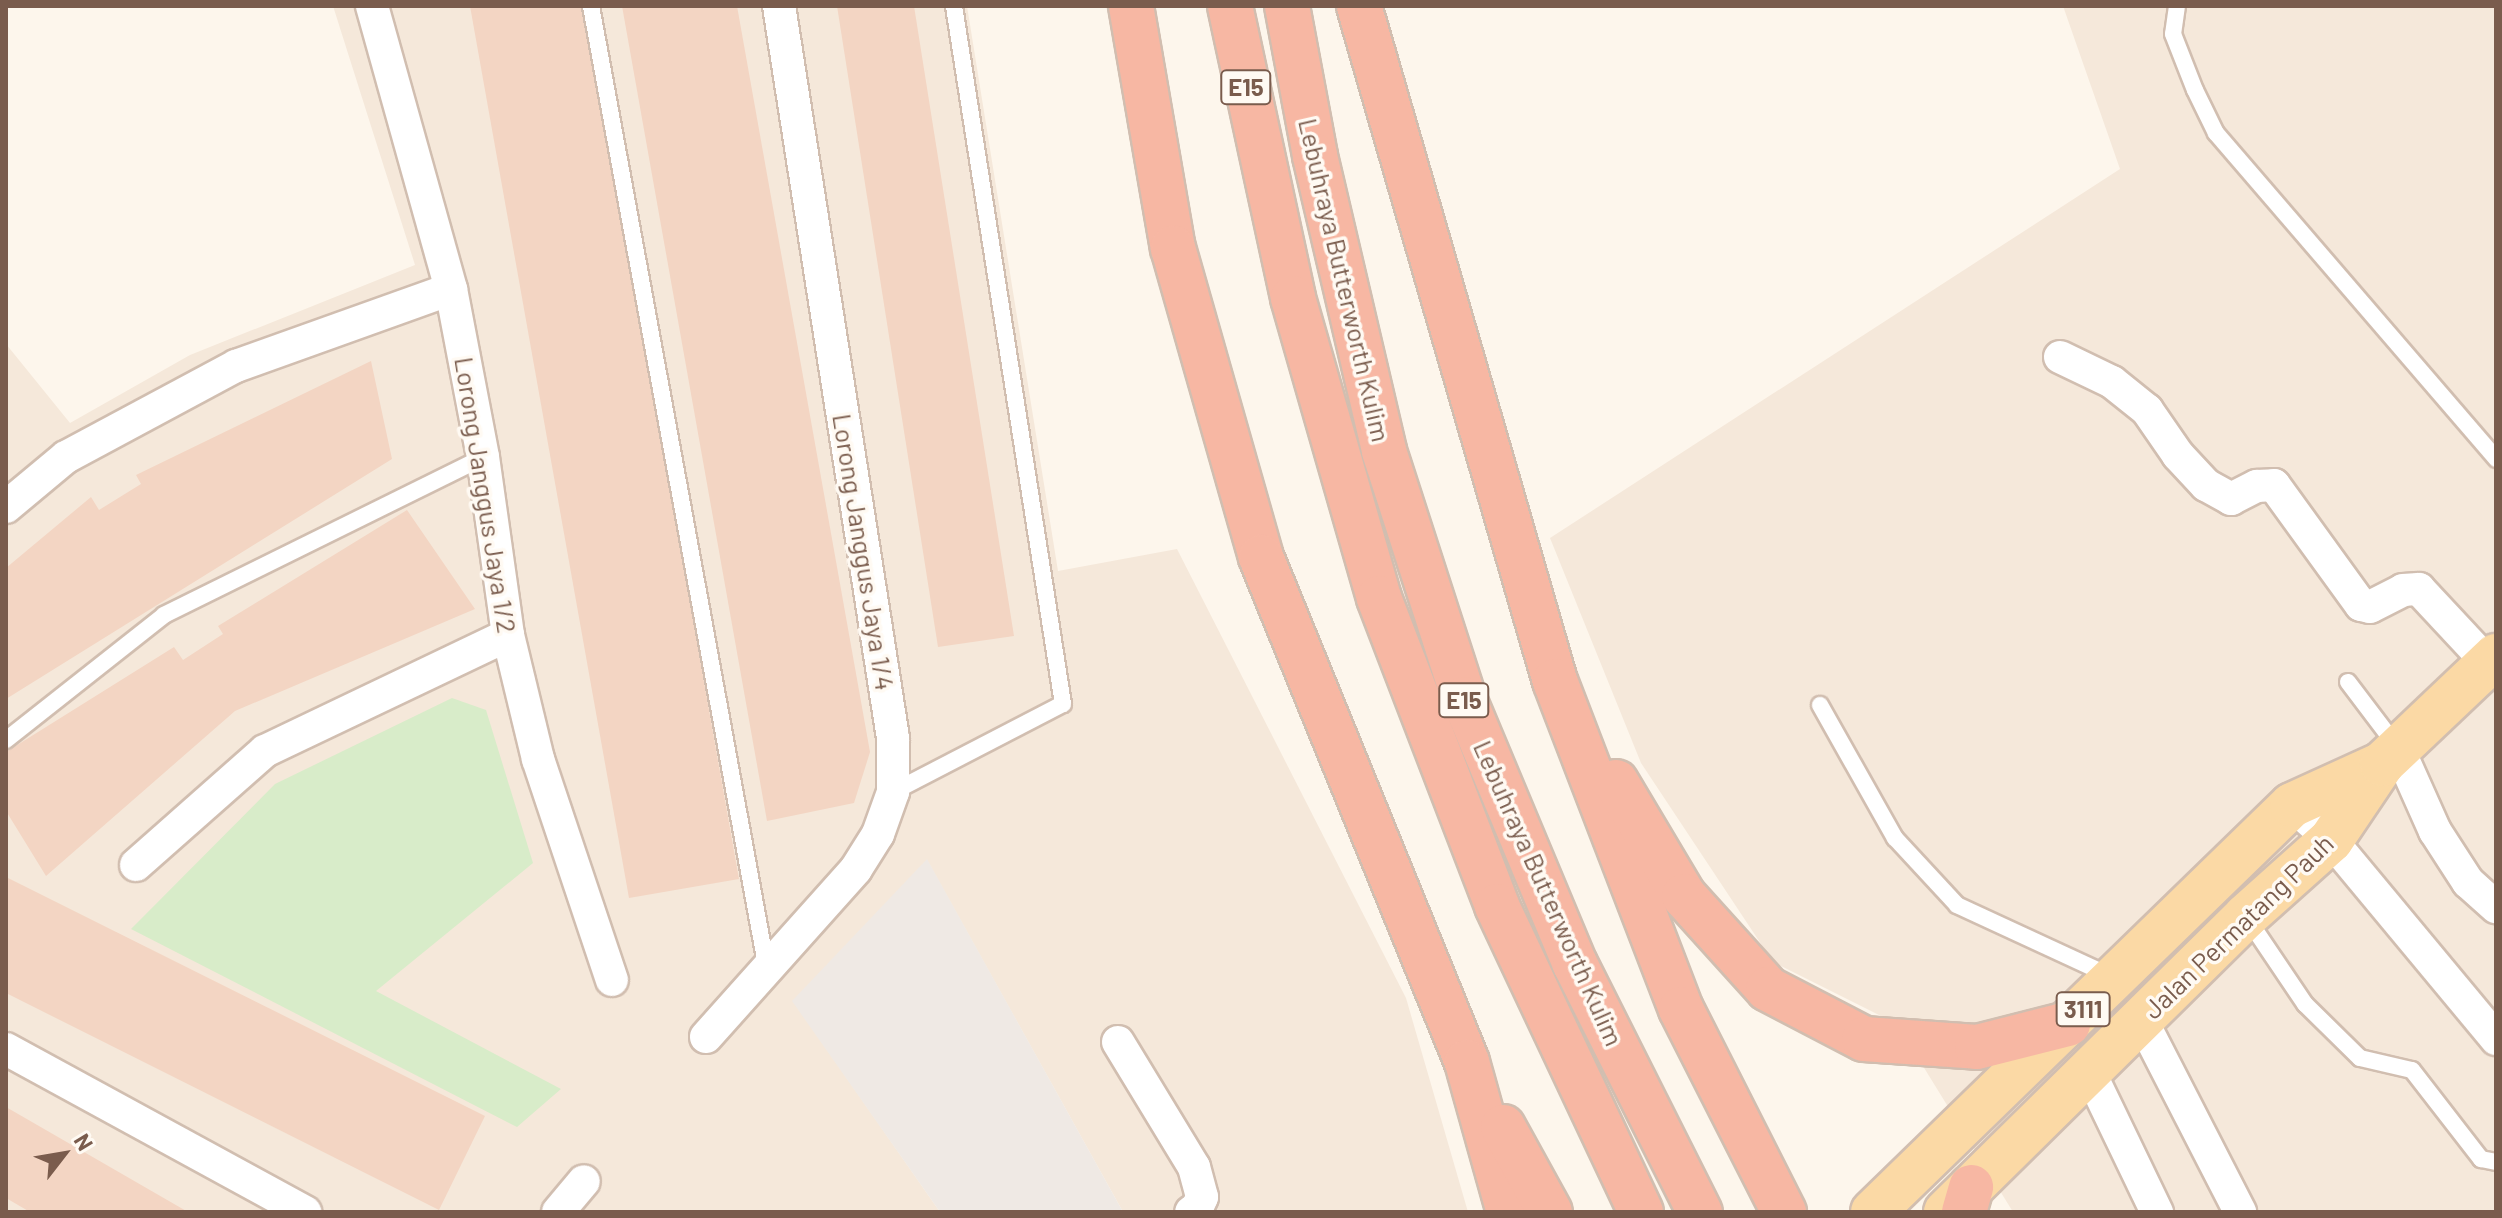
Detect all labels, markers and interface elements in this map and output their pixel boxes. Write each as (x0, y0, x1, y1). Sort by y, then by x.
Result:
road number: E15 (1220, 67, 1272, 107)
street label: Lebuhraya Butterworth Kulim (1293, 115, 1397, 445)
street label: Lorong Janggus Jaya 1/2 (449, 355, 523, 635)
street label: Lorong Janggus Jaya 1/4 (827, 412, 901, 692)
road number: E15 (1438, 680, 1490, 720)
street label: Lebuhraya Butterworth Kulim (1467, 736, 1631, 1050)
street label: Jalan Permatang Pauh (2136, 827, 2340, 1025)
road number: 3111 (2055, 989, 2111, 1029)
north arrow (24, 1114, 104, 1194)
text: N (70, 1129, 99, 1155)

